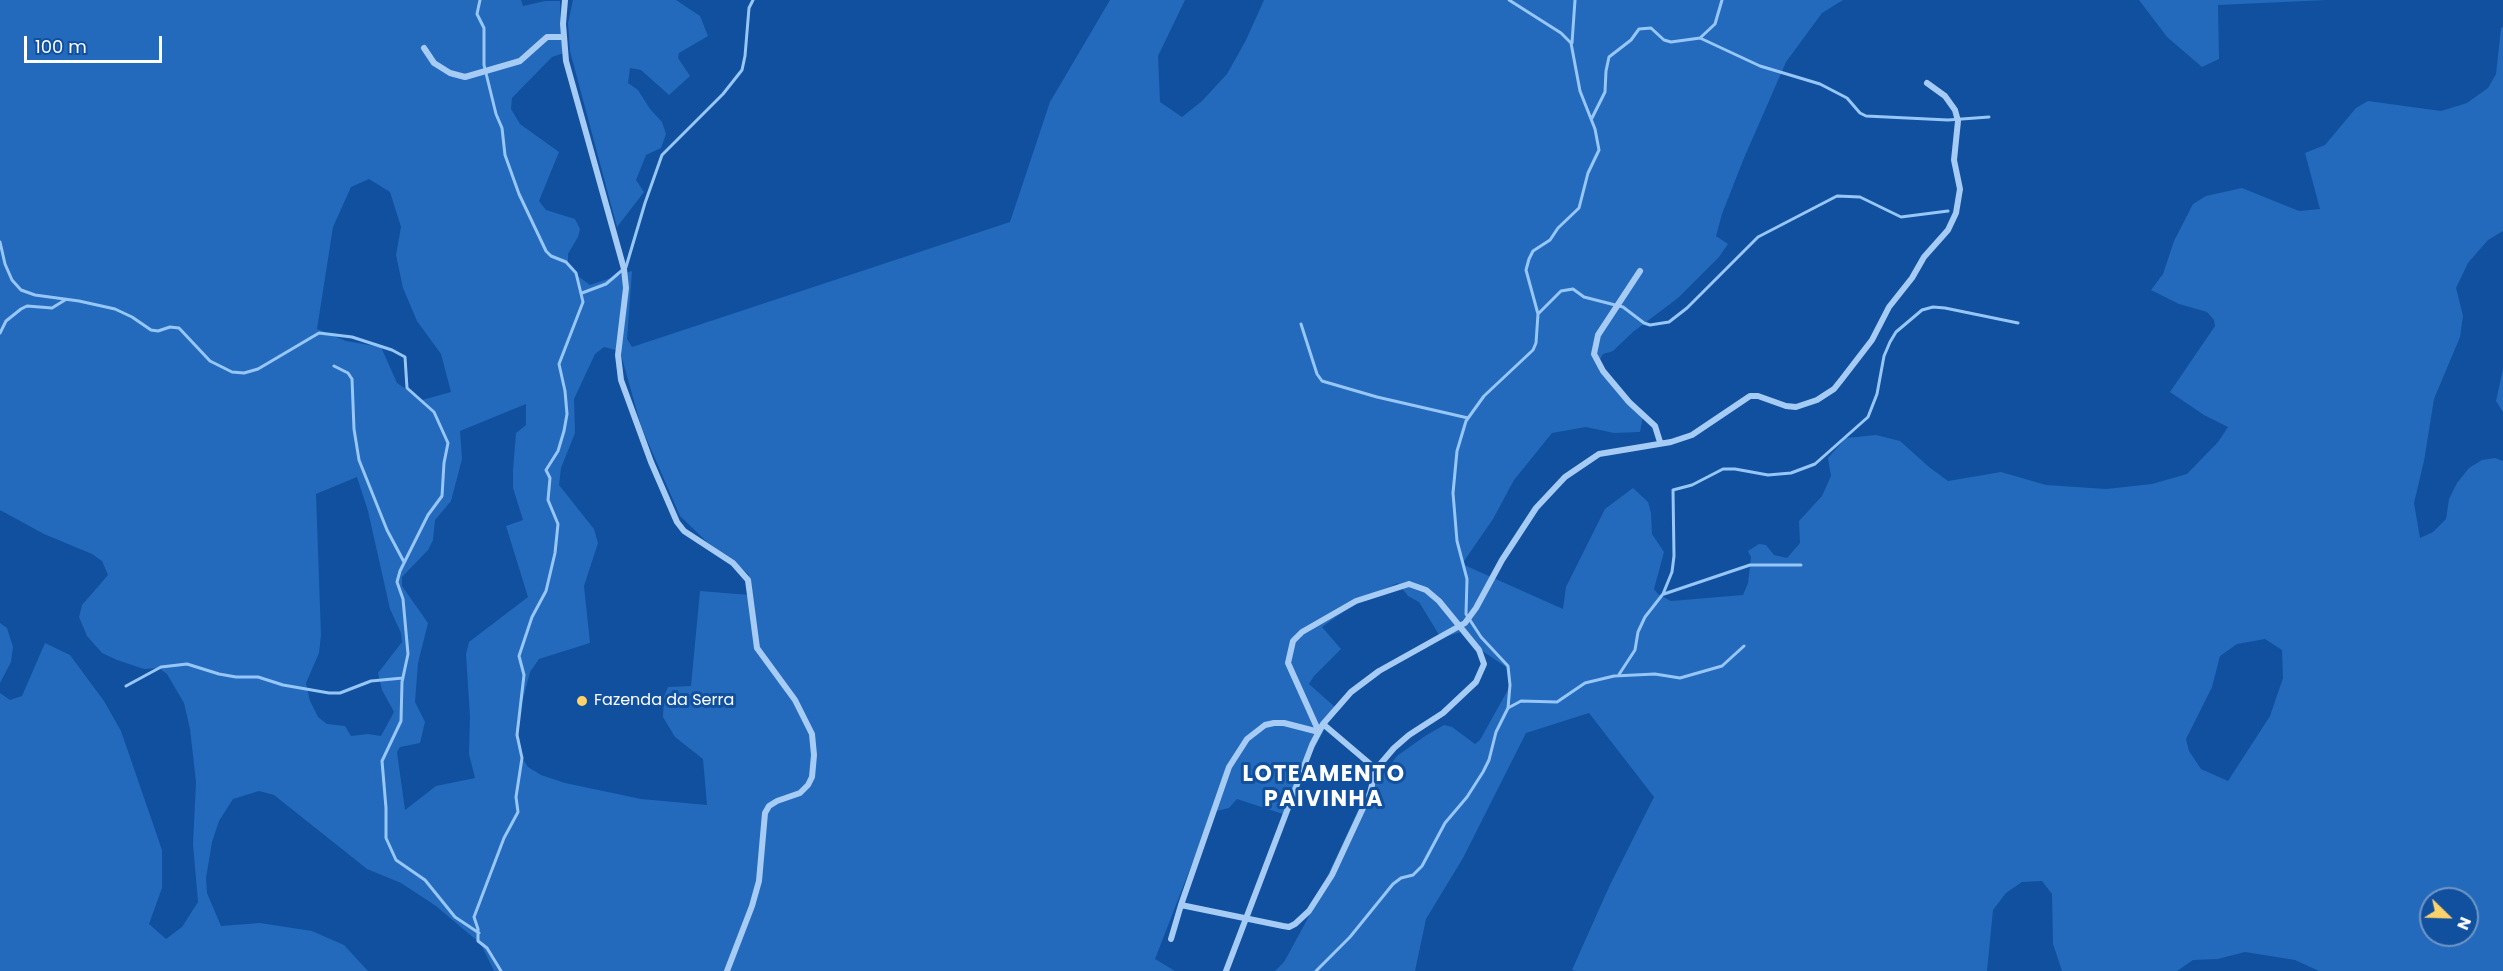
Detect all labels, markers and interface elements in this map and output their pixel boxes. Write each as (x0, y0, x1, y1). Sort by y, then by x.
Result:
scale bar (27, 24, 165, 62)
text: 100 m (35, 34, 87, 59)
place label: Fazenda da Serra (594, 691, 734, 711)
marker: Fazenda da Serra (575, 694, 589, 708)
district label: LOTEAMENTO PAIVINHA (1243, 762, 1405, 813)
north arrow (2419, 887, 2479, 947)
text: N (2451, 913, 2477, 933)

